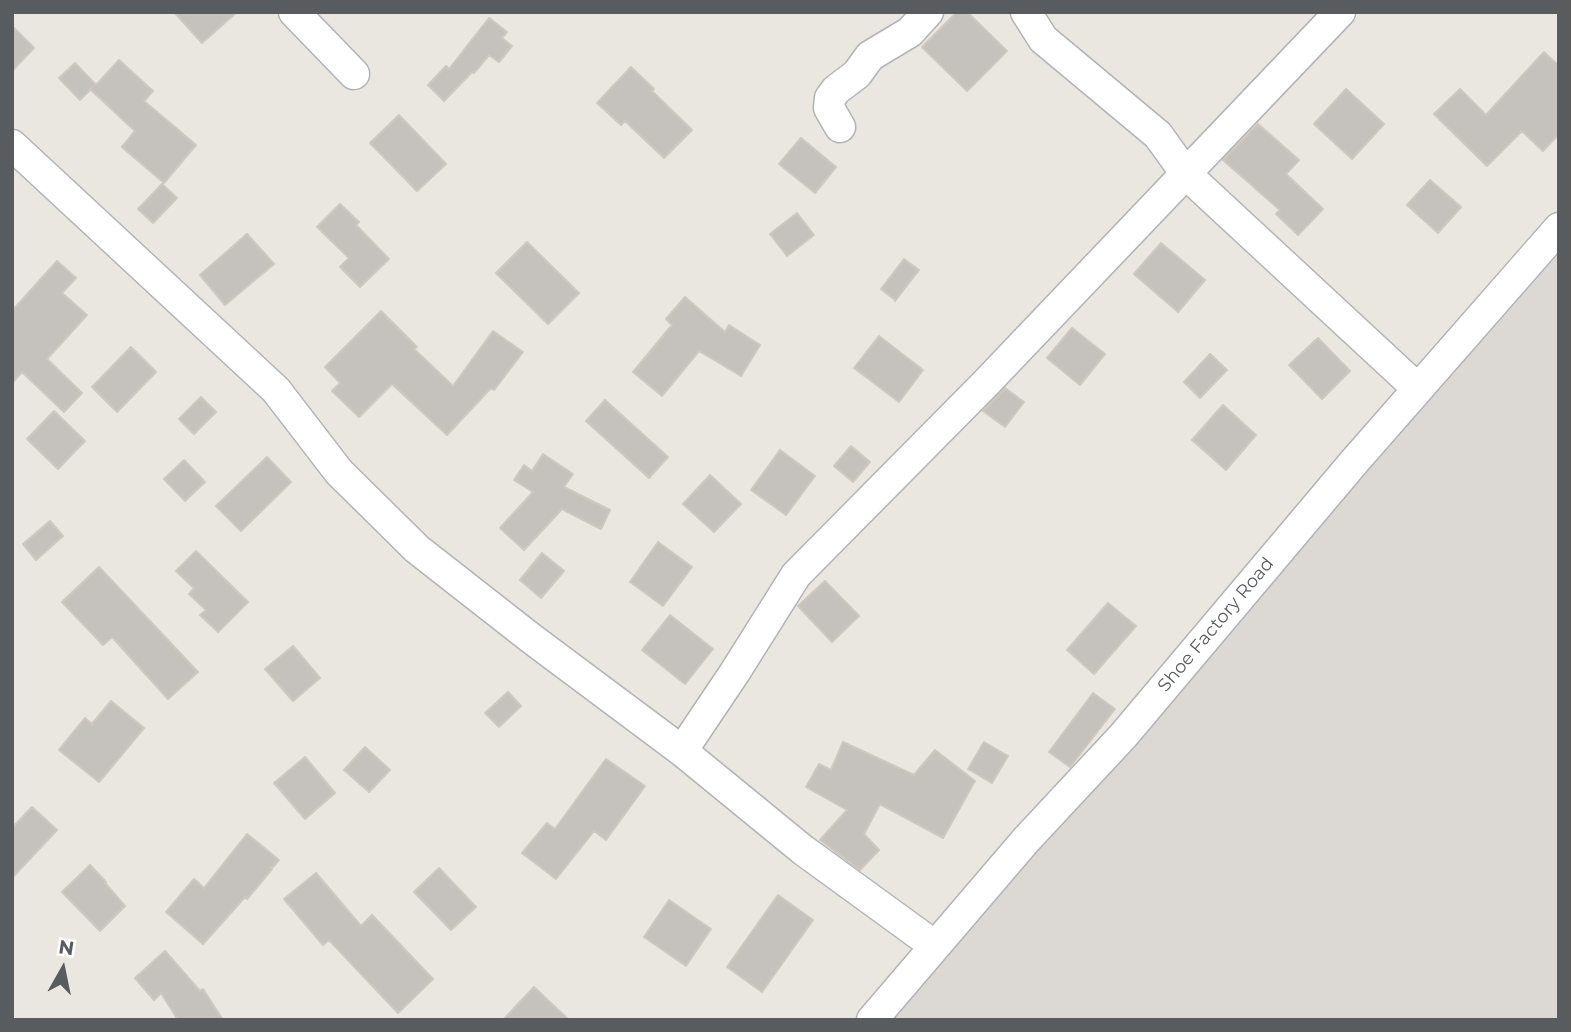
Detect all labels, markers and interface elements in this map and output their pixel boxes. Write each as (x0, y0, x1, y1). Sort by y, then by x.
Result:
street label: Shoe Factory Road (1153, 553, 1279, 697)
north arrow (28, 934, 98, 1004)
text: N (57, 935, 76, 960)

